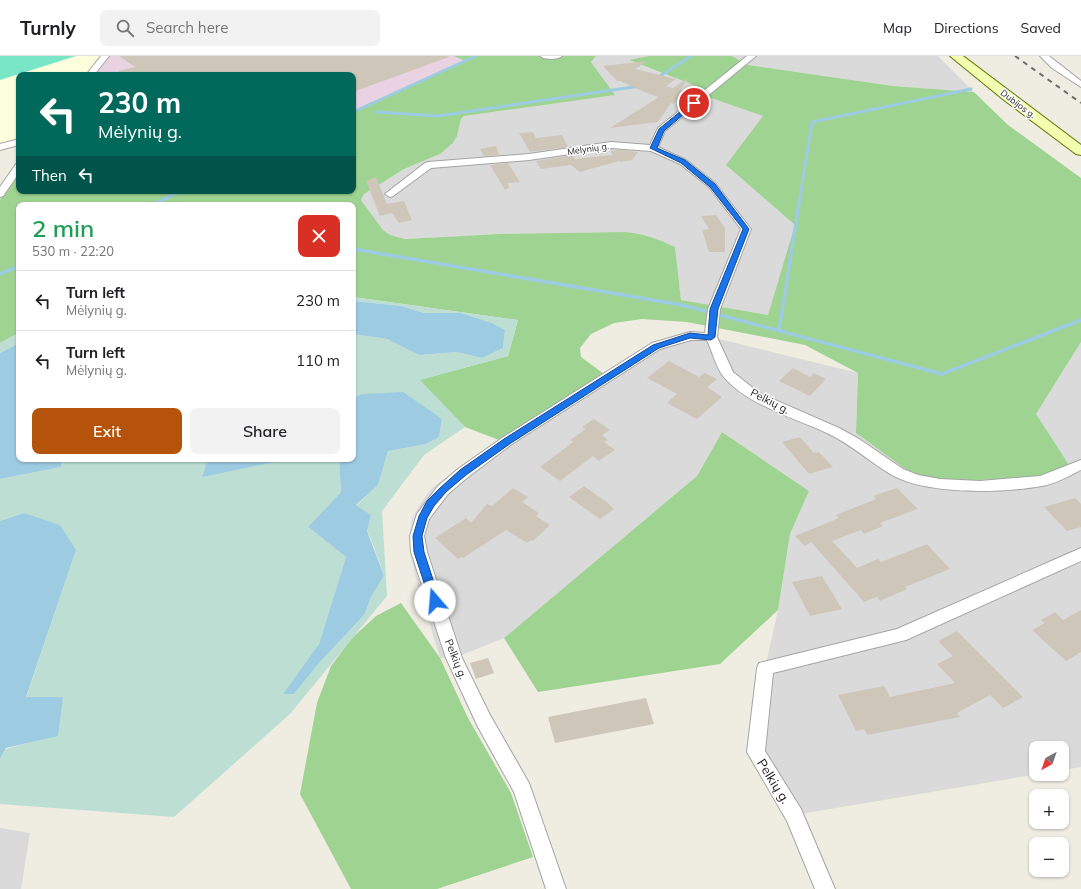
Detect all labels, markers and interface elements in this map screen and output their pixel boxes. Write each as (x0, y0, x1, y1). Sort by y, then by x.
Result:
search box (100, 10, 380, 46)
text: Turnly (20, 16, 76, 40)
icon: search (114, 17, 136, 39)
text: Search here (146, 18, 228, 37)
text: Map (883, 19, 912, 37)
text: Directions (934, 19, 999, 37)
text: Saved (1021, 19, 1061, 37)
text: 230 m (98, 85, 181, 120)
pin (677, 86, 711, 120)
street label: Dubijos g. (999, 87, 1038, 120)
icon: left (32, 88, 84, 140)
icon: arrive (683, 92, 705, 114)
text: Mėlynių g. (98, 120, 182, 143)
street label: Mėlynių g. (566, 140, 610, 158)
icon: left (75, 164, 97, 186)
text: Then (32, 166, 67, 185)
text: 2 min (32, 213, 94, 243)
button: close (298, 215, 340, 257)
text: 530 m · 22:20 (32, 243, 114, 259)
text: Turn left (66, 283, 125, 302)
icon: left (32, 290, 54, 312)
text: 230 m (296, 291, 340, 310)
text: Mėlynių g. (66, 302, 127, 318)
text: Turn left (66, 343, 125, 362)
icon: left (32, 350, 54, 372)
text: 110 m (296, 351, 340, 370)
text: Mėlynių g. (66, 362, 127, 378)
street label: Pelkių g. (748, 385, 792, 417)
button: Exit (32, 408, 182, 454)
button: Share (190, 408, 340, 454)
position arrow (414, 580, 456, 622)
street label: Pelkių g. (442, 637, 470, 681)
north arrow (1029, 741, 1069, 781)
map controls (1029, 741, 1069, 877)
street label: Pelkių g. (754, 756, 794, 806)
button: + (1029, 789, 1069, 829)
button: − (1029, 837, 1069, 877)

